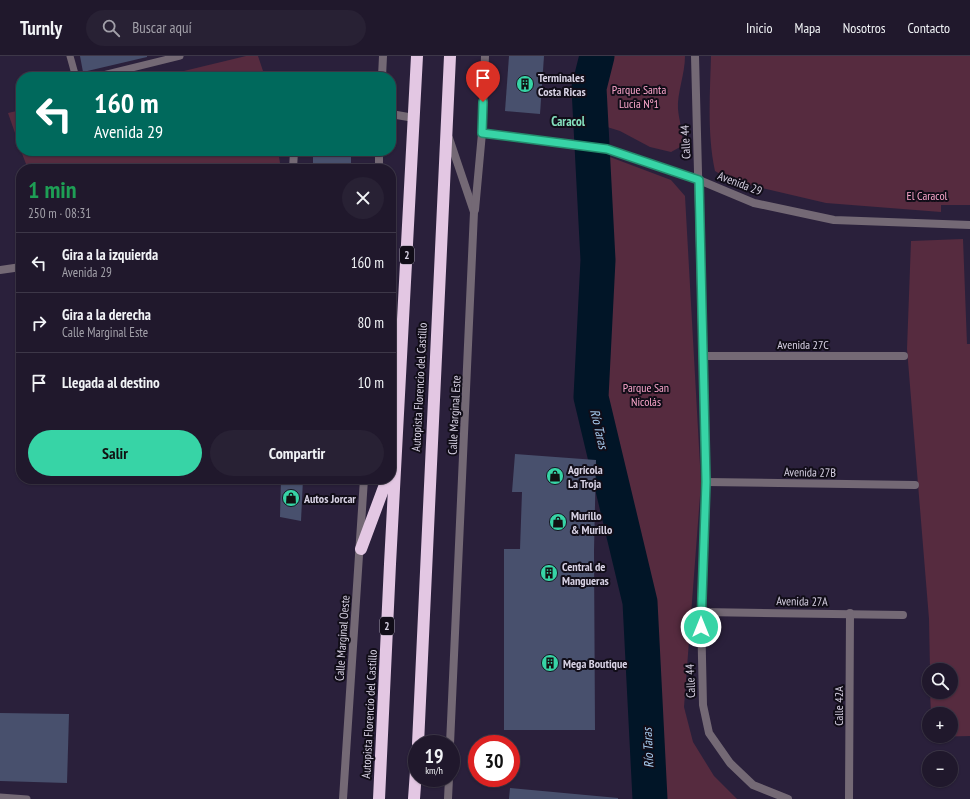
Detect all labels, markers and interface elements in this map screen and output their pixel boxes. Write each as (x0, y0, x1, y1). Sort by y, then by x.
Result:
search box (86, 10, 366, 46)
text: Turnly (20, 16, 62, 40)
icon: search (100, 17, 122, 39)
text: Buscar aquí (132, 18, 192, 37)
text: Inicio (746, 19, 773, 37)
text: Mapa (795, 19, 821, 37)
text: Nosotros (843, 19, 886, 37)
text: Contacto (908, 19, 950, 37)
pin (466, 61, 500, 102)
icon: arrive (472, 67, 494, 89)
place label: Terminales Costa Ricas (538, 70, 586, 99)
building icon: Terminales Costa Ricas (515, 74, 535, 94)
park label: Parque Santa Lucía Nº1 (612, 82, 666, 111)
text: 160 m (94, 84, 158, 121)
icon: left (28, 88, 80, 140)
district label: Caracol (551, 113, 586, 130)
text: Avenida 29 (94, 120, 163, 143)
street label: Calle 44 (677, 124, 693, 159)
street label: Avenida 29 (716, 168, 764, 198)
text: 1 min (28, 174, 76, 205)
button: close (342, 177, 384, 219)
park label: El Caracol (907, 188, 948, 203)
text: 250 m · 08:31 (28, 205, 91, 222)
text: Gira a la izquierda (62, 245, 158, 264)
road number: 2 (400, 246, 414, 264)
icon: left (28, 252, 50, 274)
text: 160 m (351, 253, 384, 272)
text: Avenida 29 (62, 264, 112, 281)
text: Gira a la derecha (62, 305, 151, 324)
icon: right (28, 312, 50, 334)
text: 80 m (358, 313, 384, 332)
street label: Autopista Florencio del Castillo (408, 322, 430, 452)
text: Calle Marginal Este (62, 324, 148, 341)
street label: Avenida 27C (777, 337, 829, 352)
icon: arrive (28, 372, 50, 394)
text: Llegada al destino (62, 373, 160, 392)
text: 10 m (358, 373, 384, 392)
street label: Calle Marginal Este (444, 375, 464, 455)
park label: Parque San Nicolás (623, 380, 669, 409)
water label: Río Taras (586, 408, 612, 452)
button: Salir (28, 430, 202, 476)
button: Compartir (210, 430, 384, 476)
place label: Agrícola La Troja (567, 462, 603, 491)
street label: Avenida 27B (784, 464, 836, 480)
shop icon: Agrícola La Troja (545, 466, 565, 486)
shop icon: Autos Jorcar (281, 488, 301, 508)
place label: Autos Jorcar (303, 491, 356, 506)
place label: Murillo & Murillo (571, 508, 613, 537)
shop icon: Murillo & Murillo (548, 512, 568, 532)
place label: Central de Mangueras (562, 559, 609, 588)
building icon: Central de Mangueras (539, 563, 559, 583)
street label: Avenida 27A (776, 593, 828, 609)
street label: Calle Marginal Oeste (332, 595, 352, 681)
position arrow (680, 606, 722, 648)
road number: 2 (380, 617, 394, 635)
street label: Autopista Florencio del Castillo (358, 649, 380, 779)
building icon: Mega Boutique (540, 653, 560, 673)
place label: Mega Boutique (563, 656, 627, 671)
street label: Calle 44 (682, 663, 698, 698)
map controls (922, 663, 958, 787)
button: search (922, 663, 958, 699)
street label: Calle 42A (831, 686, 846, 726)
button: + (922, 707, 958, 743)
water label: Río Taras (638, 726, 658, 769)
speed limit sign: 30 (468, 735, 520, 787)
text: 19 (424, 743, 444, 769)
button: − (922, 751, 958, 787)
text: km/h (425, 764, 443, 777)

